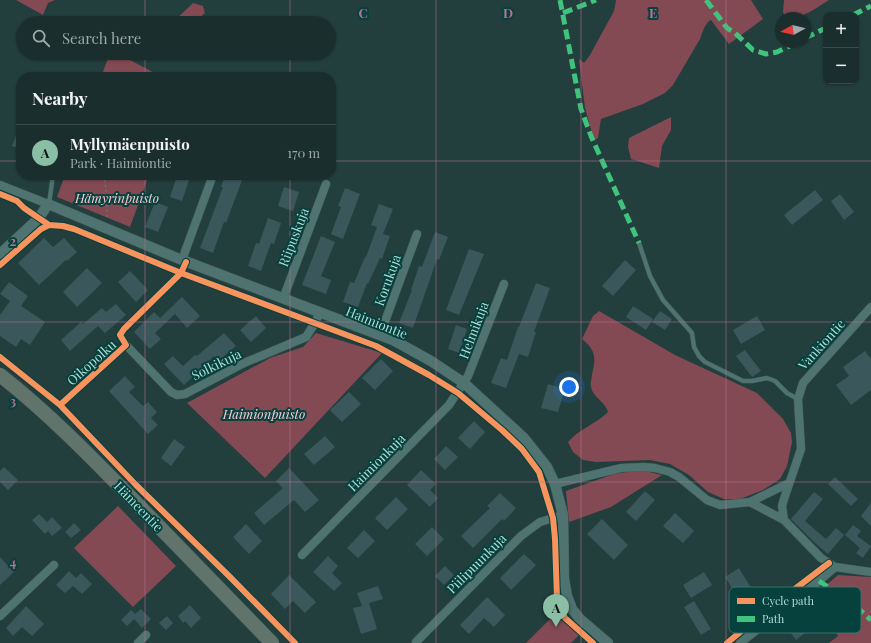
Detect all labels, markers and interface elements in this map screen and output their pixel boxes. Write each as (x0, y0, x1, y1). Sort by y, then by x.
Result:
text: C (358, 4, 368, 21)
text: D (503, 4, 513, 21)
text: E (649, 4, 657, 21)
north arrow (775, 12, 811, 48)
map controls (823, 12, 859, 84)
button: + (823, 12, 859, 48)
search box (16, 16, 336, 60)
icon: search (30, 27, 52, 49)
text: Search here (62, 28, 141, 48)
button: − (823, 48, 859, 84)
text: Nearby (32, 87, 87, 109)
text: Myllymäenpuisto (70, 134, 190, 154)
text: A (41, 144, 49, 161)
text: 170 m (287, 144, 320, 161)
text: Park · Haimiontie (70, 154, 172, 171)
park label: Hämyrinpuisto (74, 189, 159, 206)
street label: Riipuskuja (274, 205, 312, 269)
text: 2 (10, 232, 17, 249)
street label: Korukuja (370, 251, 404, 308)
street label: Helmikuja (454, 299, 492, 361)
street label: Haimiontie (344, 302, 411, 342)
street label: Vankiontie (793, 315, 848, 374)
street label: Oikopolku (63, 335, 119, 389)
street label: Solkikuja (188, 344, 244, 383)
your location (559, 377, 579, 397)
text: 3 (10, 392, 16, 409)
park label: Haimionpuisto (222, 405, 305, 422)
street label: Haimionkuja (343, 429, 409, 495)
street label: Hämeentie (111, 477, 168, 535)
street label: Piilipuunkuja (442, 529, 510, 597)
text: 4 (10, 553, 17, 570)
legend (729, 587, 861, 633)
text: Cycle path (762, 593, 814, 608)
pin: A (543, 594, 569, 627)
text: Path (762, 611, 785, 626)

